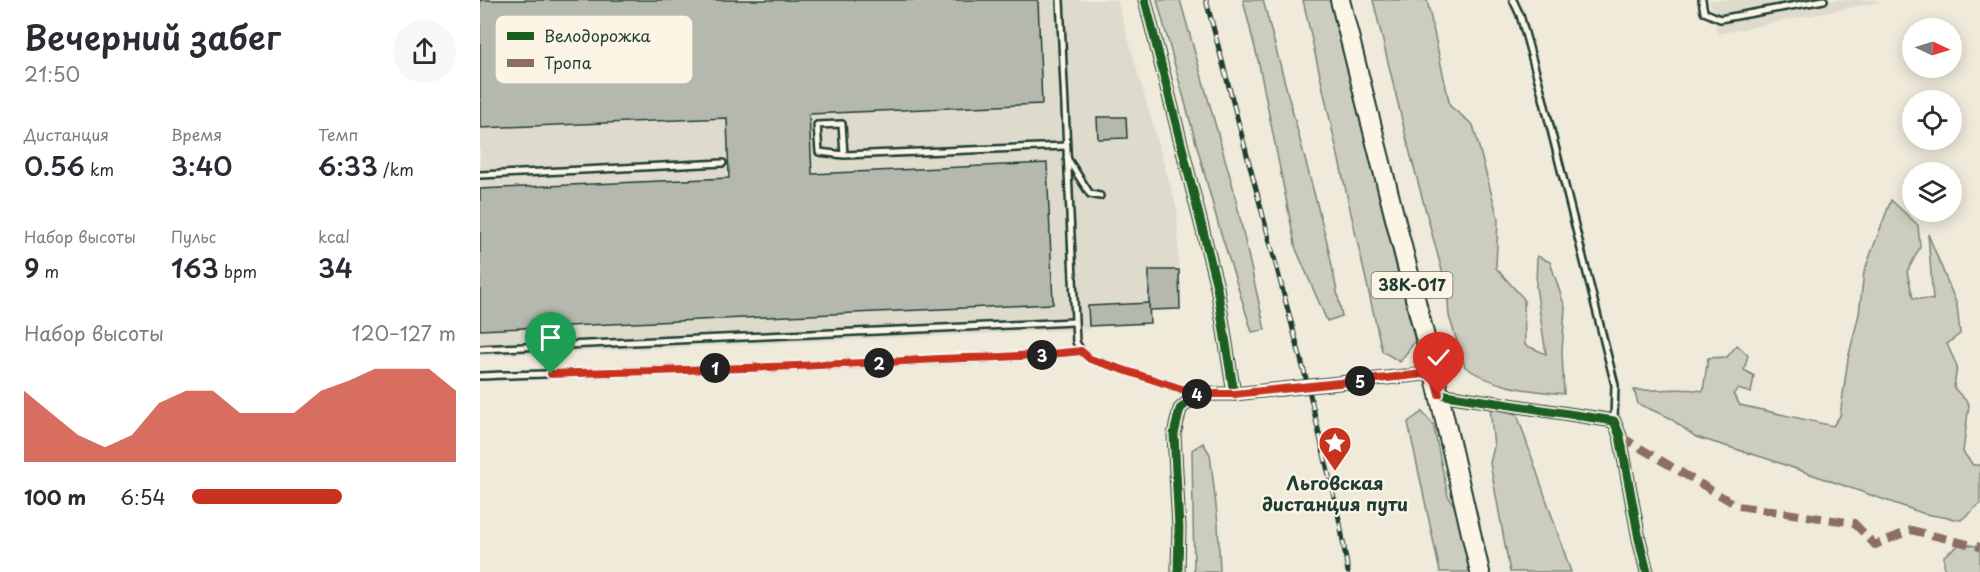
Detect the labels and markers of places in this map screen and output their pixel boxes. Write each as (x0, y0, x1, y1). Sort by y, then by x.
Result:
pin (525, 312, 576, 374)
pin (1413, 332, 1464, 394)
pin: 3 (1027, 340, 1057, 370)
pin: 2 (864, 348, 894, 378)
pin: 1 (700, 353, 730, 383)
pin: 5 (1345, 366, 1375, 396)
pin: 4 (1182, 379, 1212, 409)
place icon: Льговская дистанция пути (1317, 425, 1353, 472)
place label: Льговская дистанция пути (1262, 469, 1408, 517)

